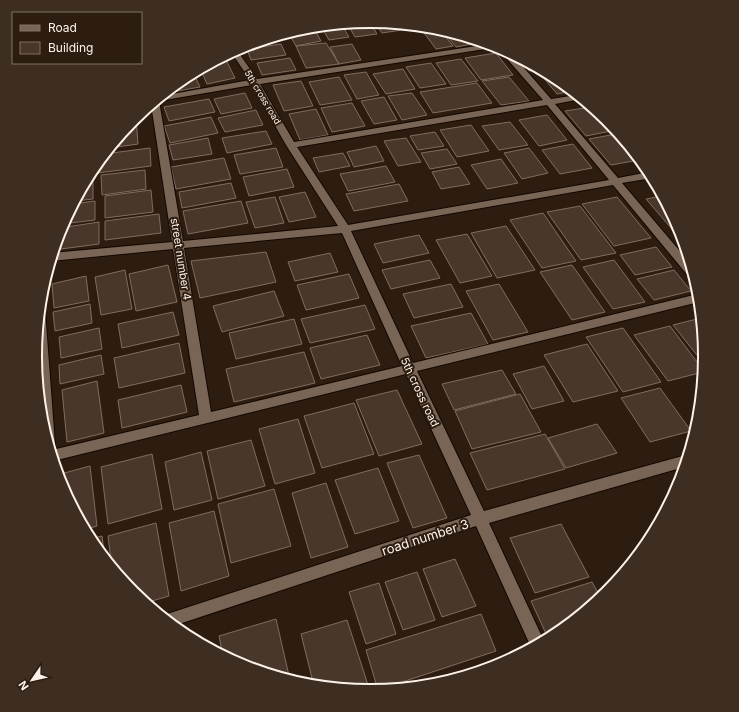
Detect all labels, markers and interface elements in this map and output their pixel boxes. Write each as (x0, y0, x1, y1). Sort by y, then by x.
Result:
legend (12, 12, 142, 64)
text: Road (48, 20, 77, 35)
text: Building (48, 40, 93, 55)
street label: 5th cross road (242, 68, 284, 126)
street label: street number 4 (168, 217, 194, 301)
street label: 5th cross road (398, 355, 442, 429)
street label: road number 3 (380, 515, 470, 559)
north arrow (12, 660, 52, 700)
text: N (16, 678, 32, 693)

